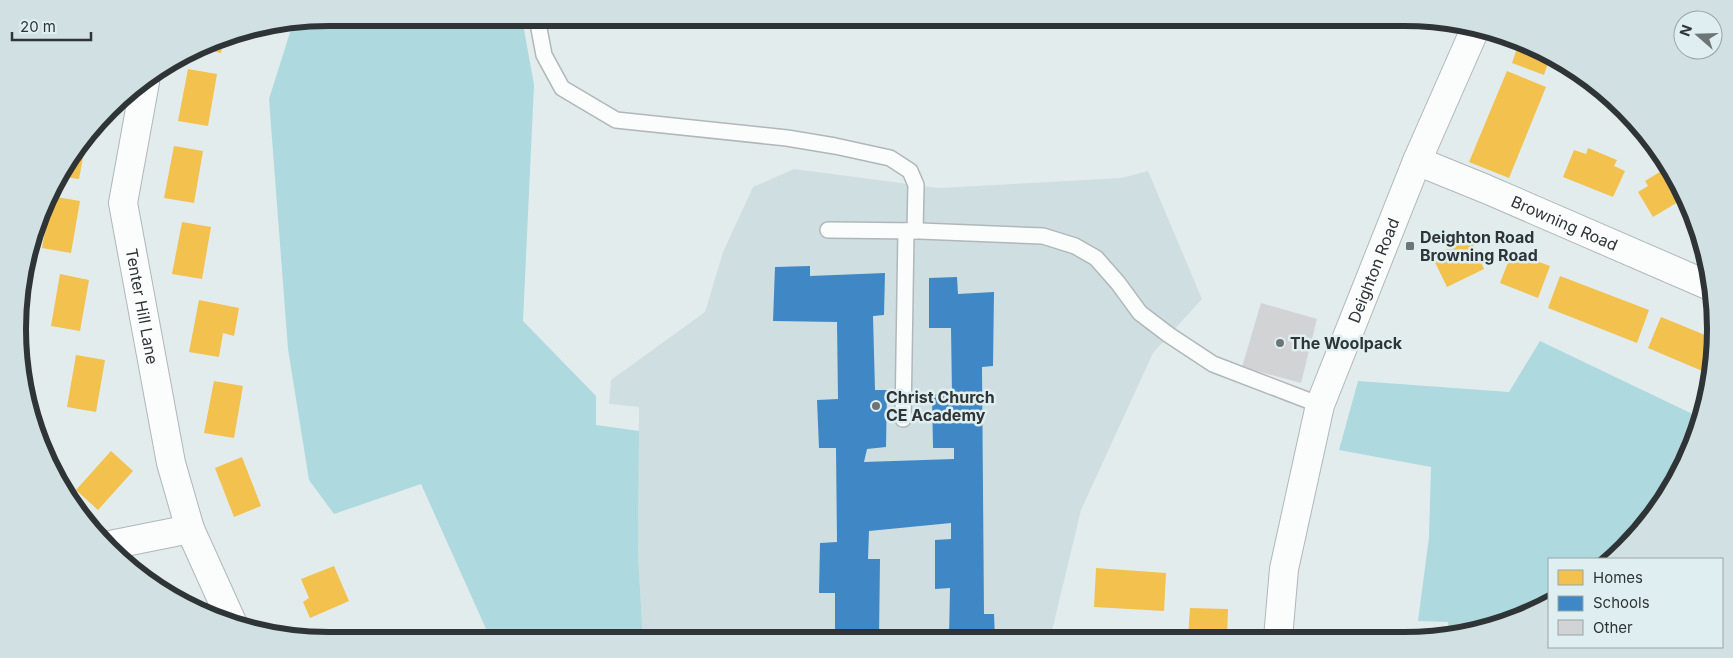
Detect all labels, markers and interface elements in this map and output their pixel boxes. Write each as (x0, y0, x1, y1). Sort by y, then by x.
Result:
scale bar (12, 10, 91, 42)
north arrow (1673, 10, 1723, 60)
text: 20 m (20, 17, 56, 36)
text: N (1676, 22, 1695, 38)
street label: Browning Road (1508, 191, 1621, 255)
street label: Deighton Road (1344, 215, 1403, 326)
place label: Deighton Road Browning Road (1420, 227, 1538, 265)
marker: Deighton Road Browning Road (1404, 240, 1416, 252)
street label: Tenter Hill Lane (122, 247, 163, 366)
place label: The Woolpack (1290, 333, 1403, 353)
marker: The Woolpack (1274, 337, 1286, 349)
place label: Christ Church CE Academy (886, 387, 995, 425)
marker: Christ Church CE Academy (870, 400, 882, 412)
legend (1548, 558, 1723, 648)
text: Homes (1593, 568, 1643, 587)
text: Schools (1593, 593, 1650, 612)
text: Other (1593, 618, 1633, 637)

